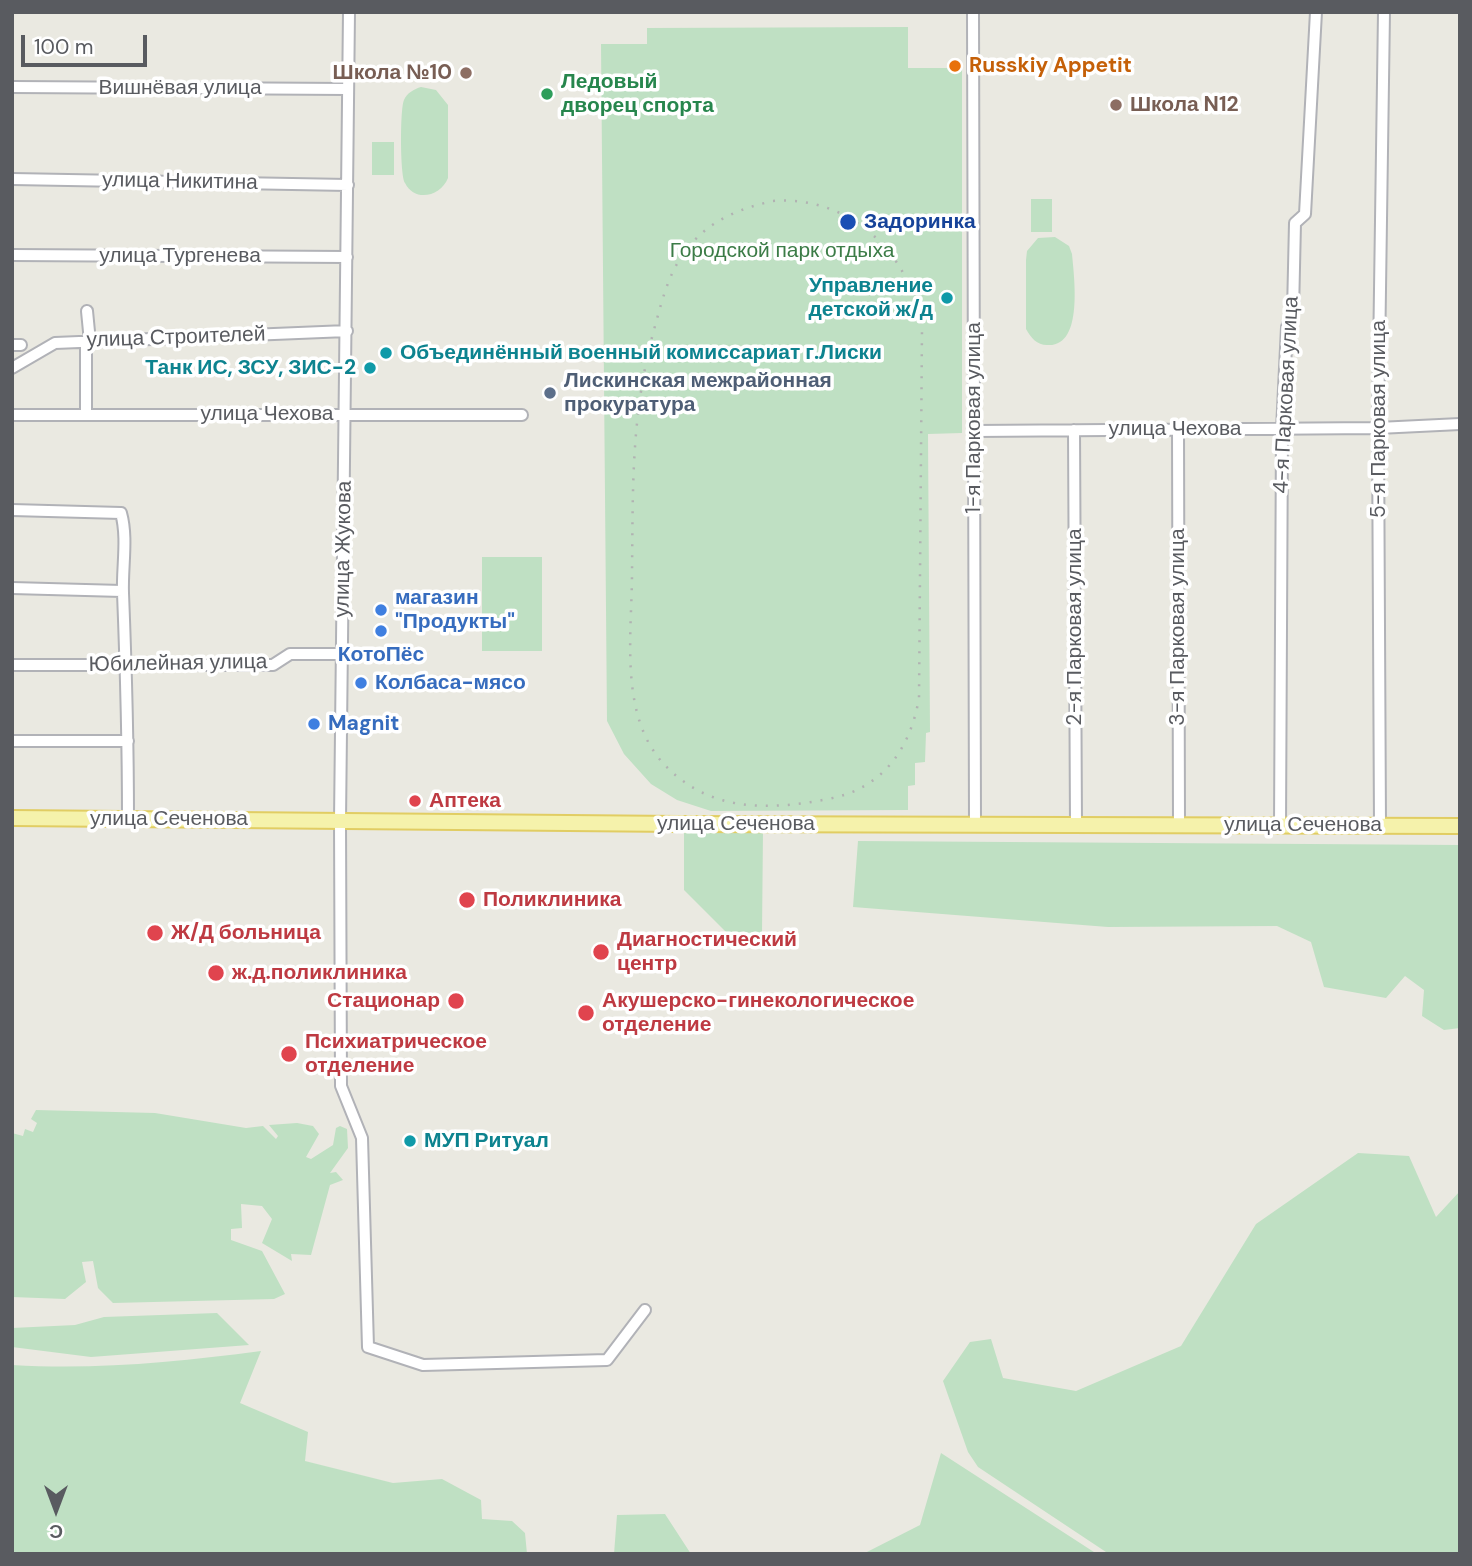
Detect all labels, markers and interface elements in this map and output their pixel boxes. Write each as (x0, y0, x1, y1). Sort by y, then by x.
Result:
scale bar (24, 21, 150, 65)
text: 100 m (34, 33, 94, 61)
place label: Russkiy Appetit (969, 53, 1132, 79)
marker: Russkiy Appetit (947, 58, 963, 74)
place label: Школа №10 (333, 60, 452, 86)
marker: Школа №10 (458, 65, 474, 81)
place label: Ледовый дворец спорта (561, 69, 714, 119)
street label: Вишнёвая улица (98, 75, 262, 101)
marker: Ледовый дворец спорта (539, 86, 555, 102)
place label: Школа N12 (1130, 92, 1239, 118)
marker: Школа N12 (1108, 97, 1124, 113)
street label: улица Никитина (102, 168, 258, 196)
place label: Задоринка (864, 209, 976, 235)
marker: Задоринка (838, 212, 858, 232)
park label: Городской парк отдыха (670, 238, 894, 264)
street label: улица Тургенева (99, 243, 261, 269)
place label: Управление детской ж/д (808, 273, 933, 323)
marker: Управление детской ж/д (939, 290, 955, 306)
street label: 4-я Парковая улица (1269, 296, 1305, 494)
street label: 5-я Парковая улица (1366, 320, 1392, 518)
street label: улица Строителей (86, 322, 266, 354)
street label: 1-я Парковая улица (961, 322, 987, 514)
place label: Объединённый военный комиссариат г.Лиски (400, 340, 882, 366)
marker: Объединённый военный комиссариат г.Лиски (378, 345, 394, 361)
place label: Танк ИС, ЗСУ, ЗИС-2 (145, 355, 356, 381)
marker: Танк ИС, ЗСУ, ЗИС-2 (362, 360, 378, 376)
place label: Лискинская межрайонная прокуратура (564, 368, 832, 418)
marker: Лискинская межрайонная прокуратура (542, 385, 558, 401)
street label: улица Чехова (200, 401, 334, 427)
street label: улица Чехова (1108, 416, 1242, 442)
street label: улица Жукова (330, 480, 358, 618)
street label: 2-я Парковая улица (1062, 528, 1088, 726)
street label: 3-я Парковая улица (1165, 528, 1191, 726)
place label: магазин "Продукты" (395, 585, 515, 635)
marker: магазин "Продукты" (373, 602, 389, 618)
marker: КотоПёс (373, 623, 389, 639)
place label: КотоПёс (338, 642, 424, 668)
street label: Юбилейная улица (88, 650, 268, 678)
place label: Колбаса-мясо (375, 670, 526, 696)
marker: Колбаса-мясо (353, 675, 369, 691)
place label: Magnit (328, 711, 399, 737)
marker: Magnit (306, 716, 322, 732)
place label: Аптека (429, 788, 501, 814)
marker: Аптека (407, 793, 423, 809)
street label: улица Сеченова (90, 806, 248, 832)
street label: улица Сеченова (657, 811, 815, 837)
street label: улица Сеченова (1224, 812, 1382, 838)
place label: Поликлиника (483, 887, 621, 913)
marker: Поликлиника (457, 890, 477, 910)
place label: Ж/Д больница (171, 920, 321, 946)
marker: Ж/Д больница (145, 923, 165, 943)
place label: Диагностический центр (617, 927, 797, 977)
marker: Диагностический центр (591, 942, 611, 962)
place label: ж.д.поликлиника (232, 960, 407, 986)
marker: ж.д.поликлиника (206, 963, 226, 983)
place label: Стационар (327, 988, 440, 1014)
place label: Акушерско-гинекологическое отделение (602, 988, 914, 1038)
marker: Стационар (446, 991, 466, 1011)
marker: Акушерско-гинекологическое отделение (576, 1003, 596, 1023)
place label: Психиатрическое отделение (305, 1029, 487, 1079)
marker: Психиатрическое отделение (279, 1044, 299, 1064)
place label: МУП Ритуал (424, 1128, 549, 1154)
marker: МУП Ритуал (402, 1133, 418, 1149)
north arrow (21, 1475, 91, 1545)
text: С (49, 1519, 63, 1544)

